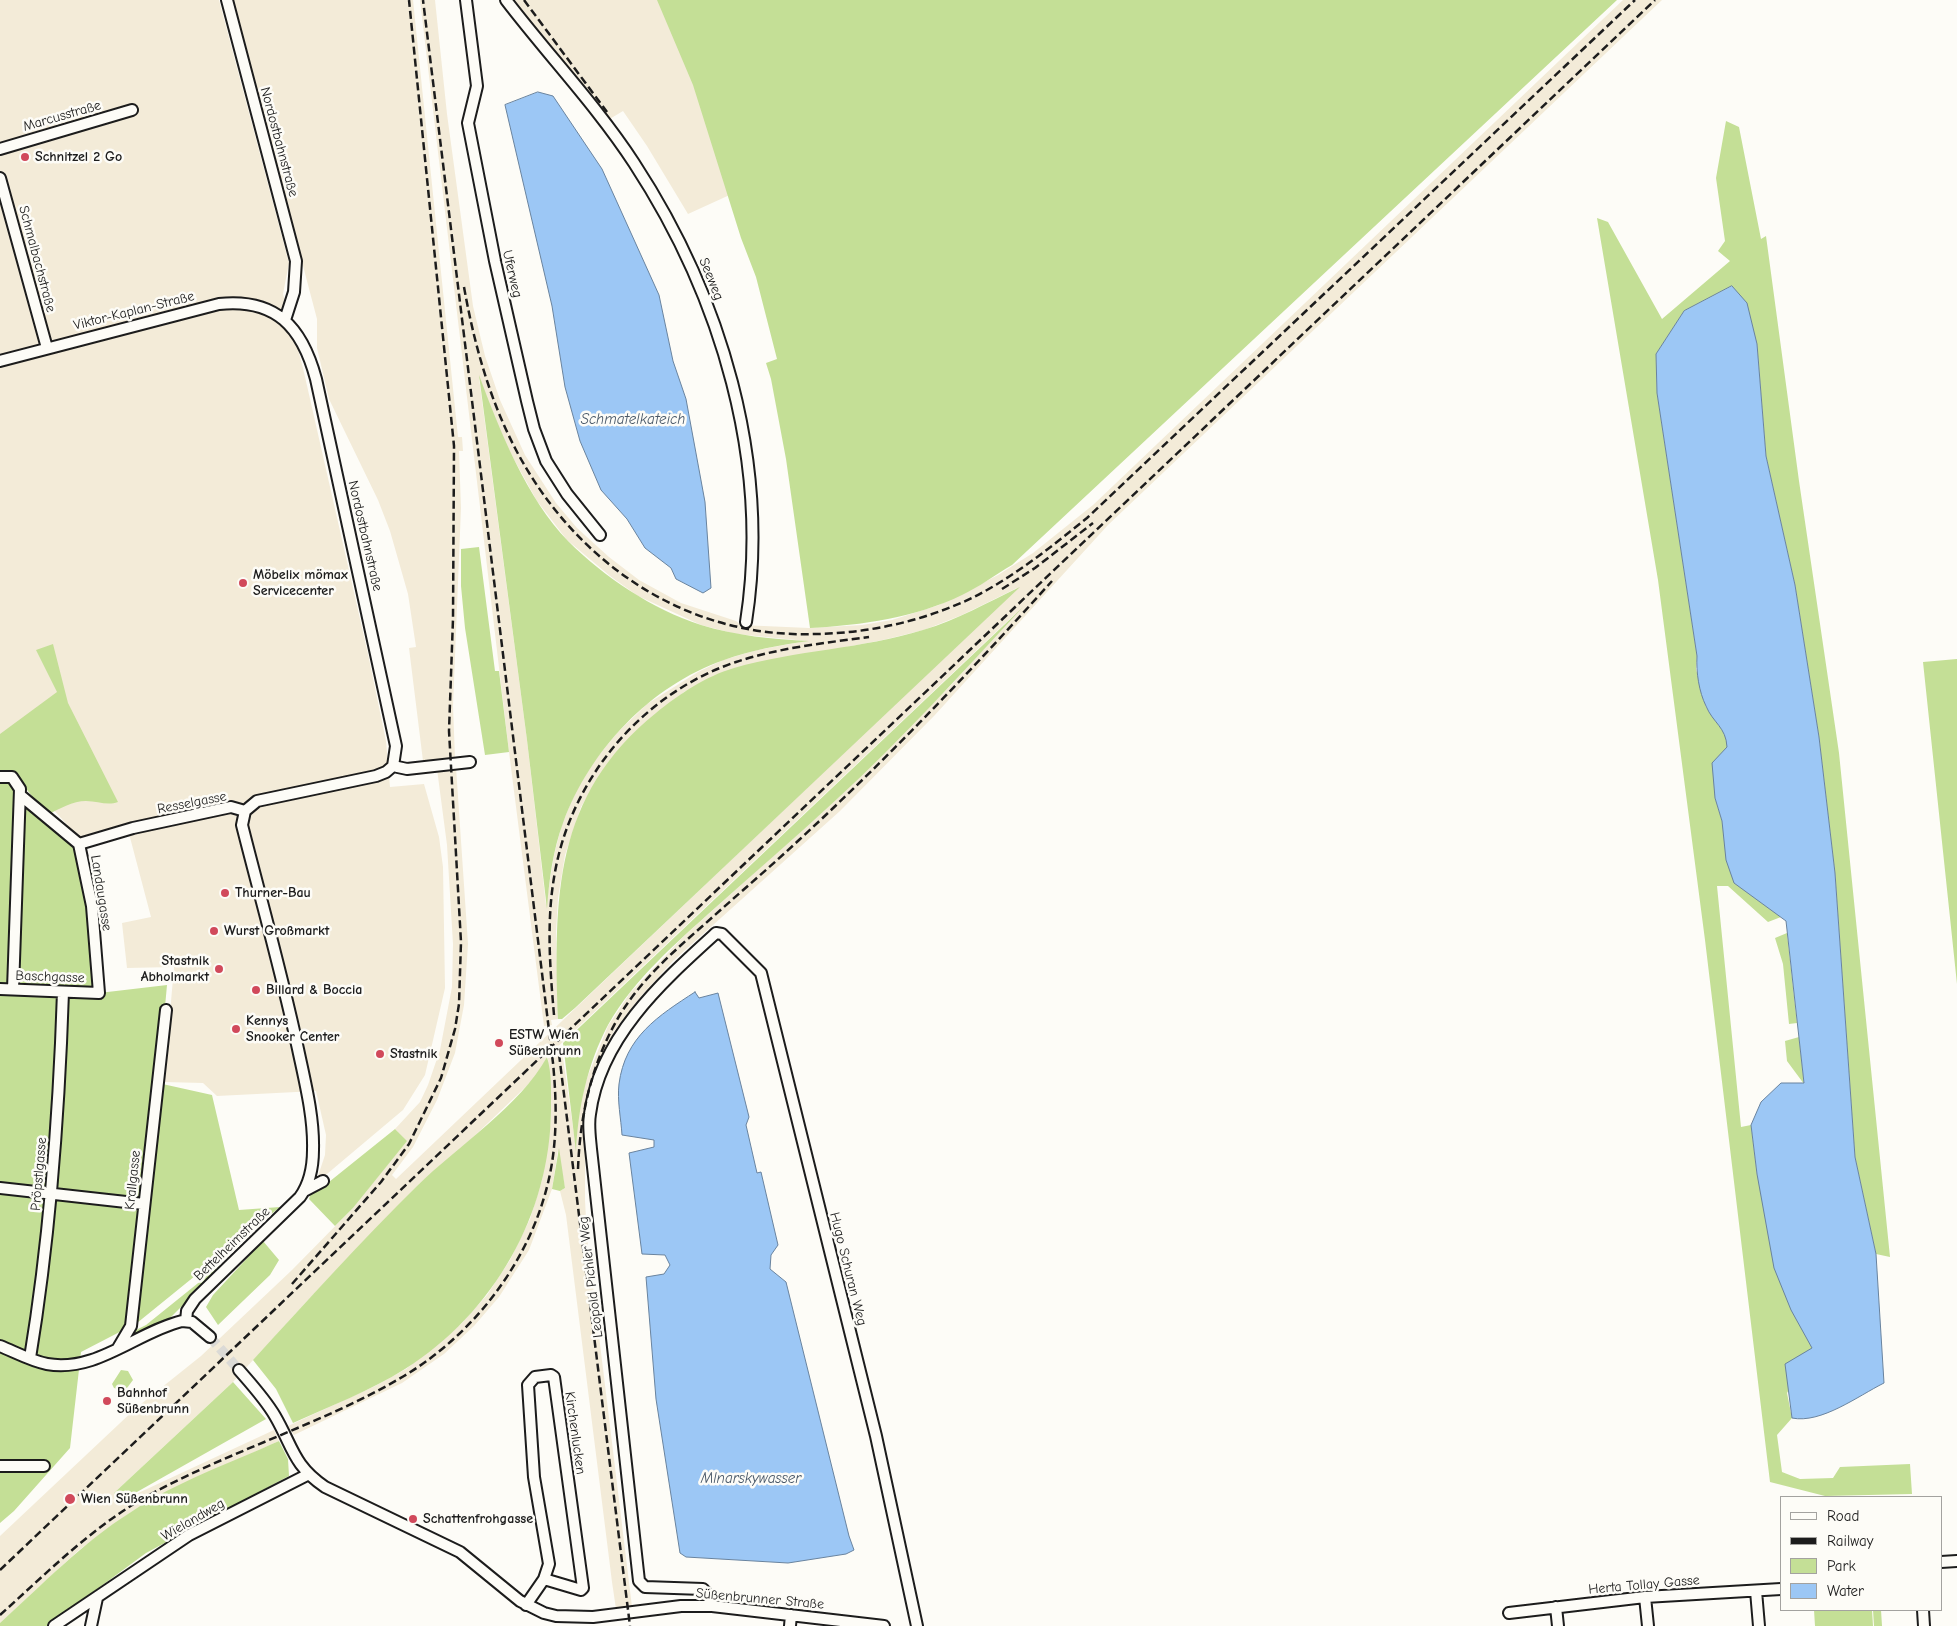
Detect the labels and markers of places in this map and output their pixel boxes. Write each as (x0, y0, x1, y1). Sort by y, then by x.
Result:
place label: Schnitzel 2 Go (35, 149, 122, 165)
marker: Schnitzel 2 Go (19, 151, 31, 163)
place label: Möbelix mömax Servicecenter (253, 567, 348, 600)
marker: Möbelix mömax Servicecenter (237, 577, 249, 589)
place label: Thurner-Bau (235, 885, 311, 901)
marker: Thurner-Bau (219, 887, 231, 899)
place label: Wurst Großmarkt (224, 923, 329, 939)
marker: Wurst Großmarkt (208, 925, 220, 937)
place label: Stastnik Abholmarkt (141, 953, 209, 986)
marker: Stastnik Abholmarkt (213, 963, 225, 975)
place label: Billard & Boccia (266, 982, 362, 998)
marker: Billard & Boccia (250, 984, 262, 996)
place label: Kennys Snooker Center (246, 1013, 339, 1046)
marker: Kennys Snooker Center (230, 1023, 242, 1035)
place label: ESTW Wien Süßenbrunn (509, 1027, 581, 1060)
marker: ESTW Wien Süßenbrunn (493, 1037, 505, 1049)
place label: Stastnik (390, 1046, 437, 1062)
marker: Stastnik (374, 1048, 386, 1060)
place label: Bahnhof Süßenbrunn (117, 1385, 189, 1418)
marker: Bahnhof Süßenbrunn (101, 1395, 113, 1407)
place label: Wien Süßenbrunn (81, 1491, 188, 1507)
marker: Wien Süßenbrunn (63, 1492, 77, 1506)
place label: Schattenfrohgasse (423, 1511, 533, 1527)
marker: Schattenfrohgasse (407, 1513, 419, 1525)

